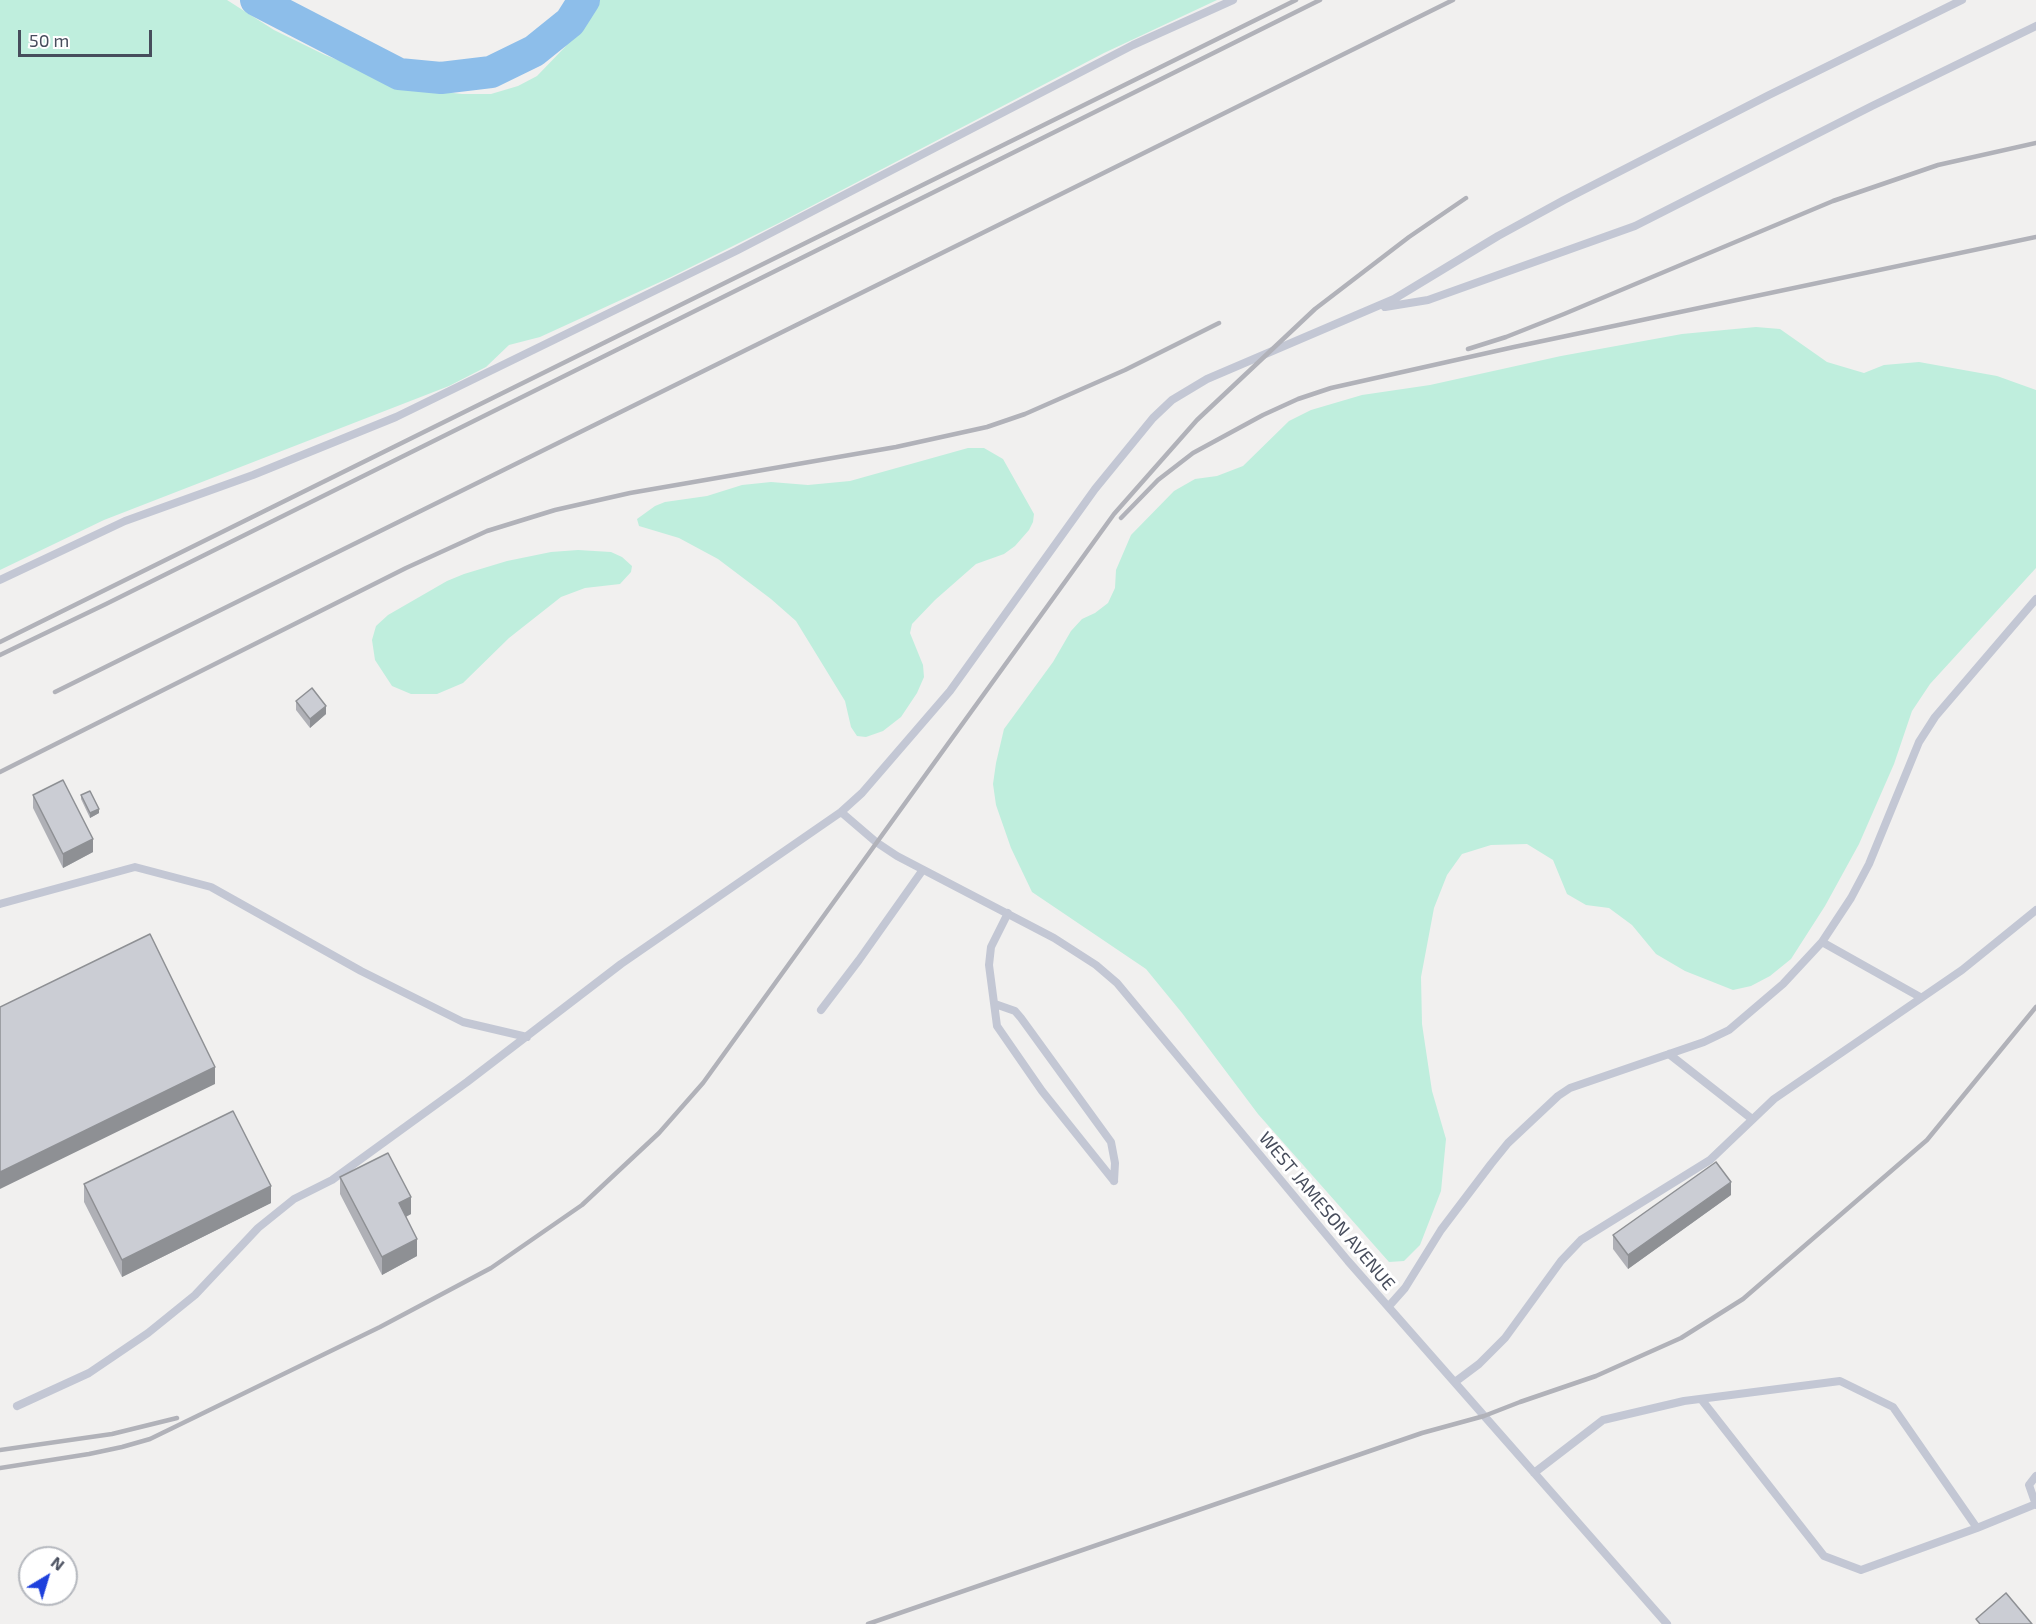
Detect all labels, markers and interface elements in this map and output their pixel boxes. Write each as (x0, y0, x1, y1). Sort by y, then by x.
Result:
scale bar (21, 18, 154, 56)
text: 50 m (29, 29, 69, 51)
street label: WEST JAMESON AVENUE (1254, 1127, 1400, 1295)
north arrow (18, 1546, 78, 1606)
text: N (48, 1552, 69, 1574)

